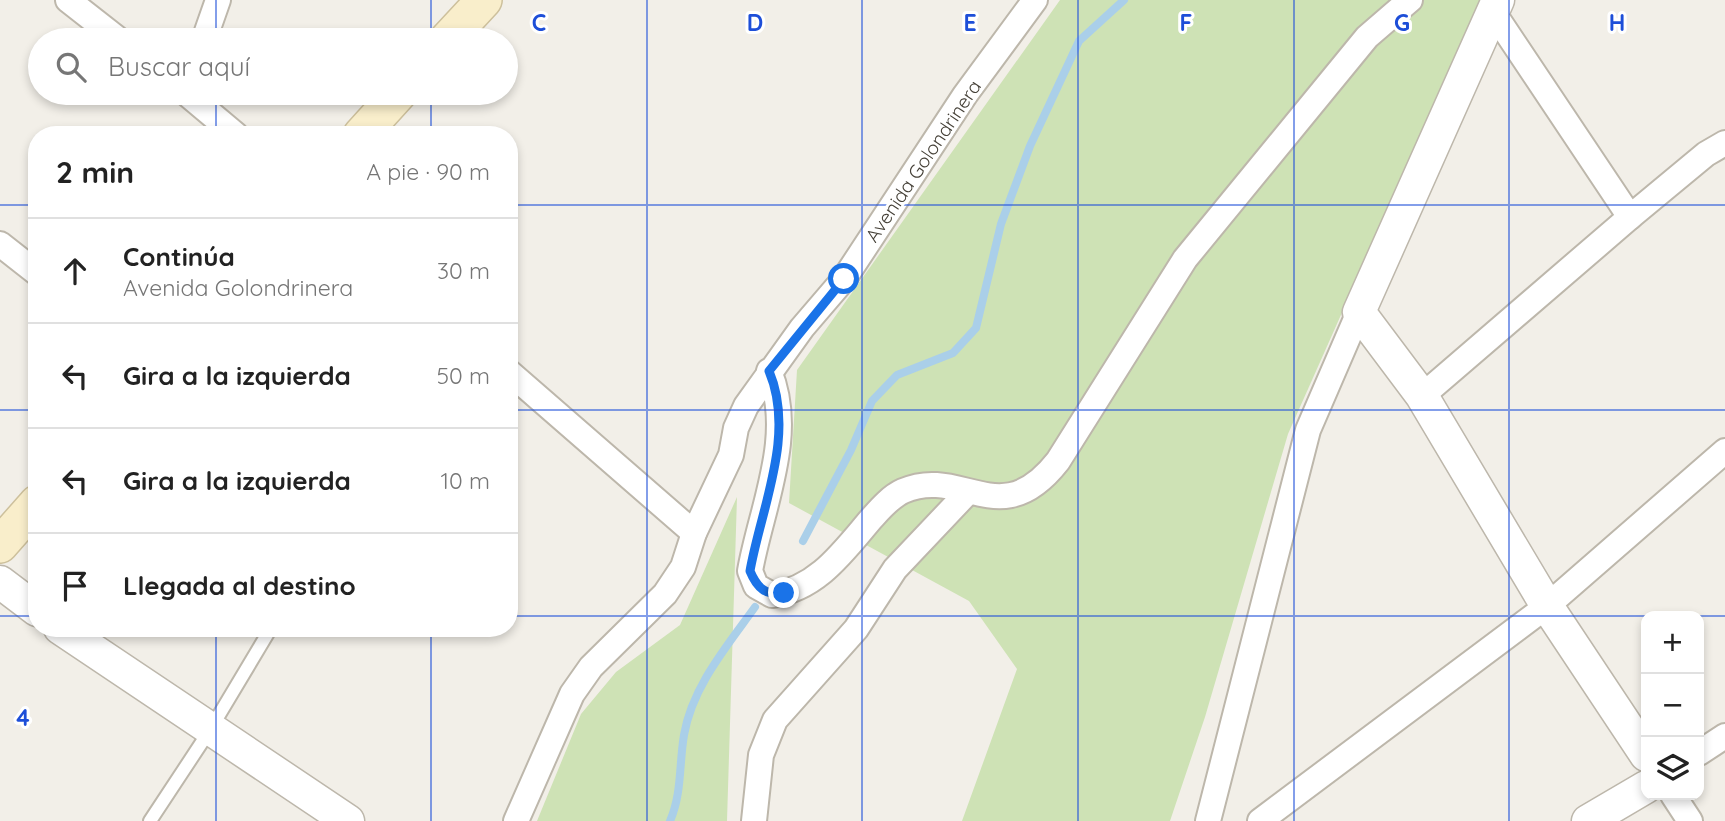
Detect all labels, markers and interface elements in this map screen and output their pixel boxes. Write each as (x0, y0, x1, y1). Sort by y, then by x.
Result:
text: C (532, 8, 546, 37)
text: D (747, 8, 763, 37)
text: E (963, 8, 977, 37)
text: F (1180, 8, 1192, 37)
text: G (1394, 8, 1410, 37)
text: H (1609, 8, 1625, 37)
search box (28, 28, 518, 105)
icon: search (52, 48, 90, 86)
text: Buscar aquí (108, 50, 250, 83)
street label: Avenida Golondrinera (860, 75, 986, 247)
text: 2 min (56, 153, 134, 191)
text: A pie · 90 m (366, 157, 490, 186)
text: Continúa (123, 240, 235, 273)
icon: ahead (56, 252, 94, 290)
text: 30 m (437, 256, 490, 285)
route start (828, 263, 859, 294)
text: Avenida Golondrinera (123, 273, 353, 302)
icon: left (56, 357, 94, 395)
text: Gira a la izquierda (123, 359, 351, 392)
text: 50 m (437, 361, 490, 390)
icon: left (56, 462, 94, 500)
text: Gira a la izquierda (123, 464, 351, 497)
text: 10 m (441, 466, 490, 495)
icon: arrive (56, 567, 94, 605)
text: Llegada al destino (123, 569, 356, 602)
route end (768, 577, 799, 608)
map controls (1641, 611, 1704, 800)
button: + (1641, 611, 1704, 674)
button: − (1641, 674, 1704, 737)
text: 4 (16, 703, 30, 732)
button: layers (1641, 737, 1704, 800)

